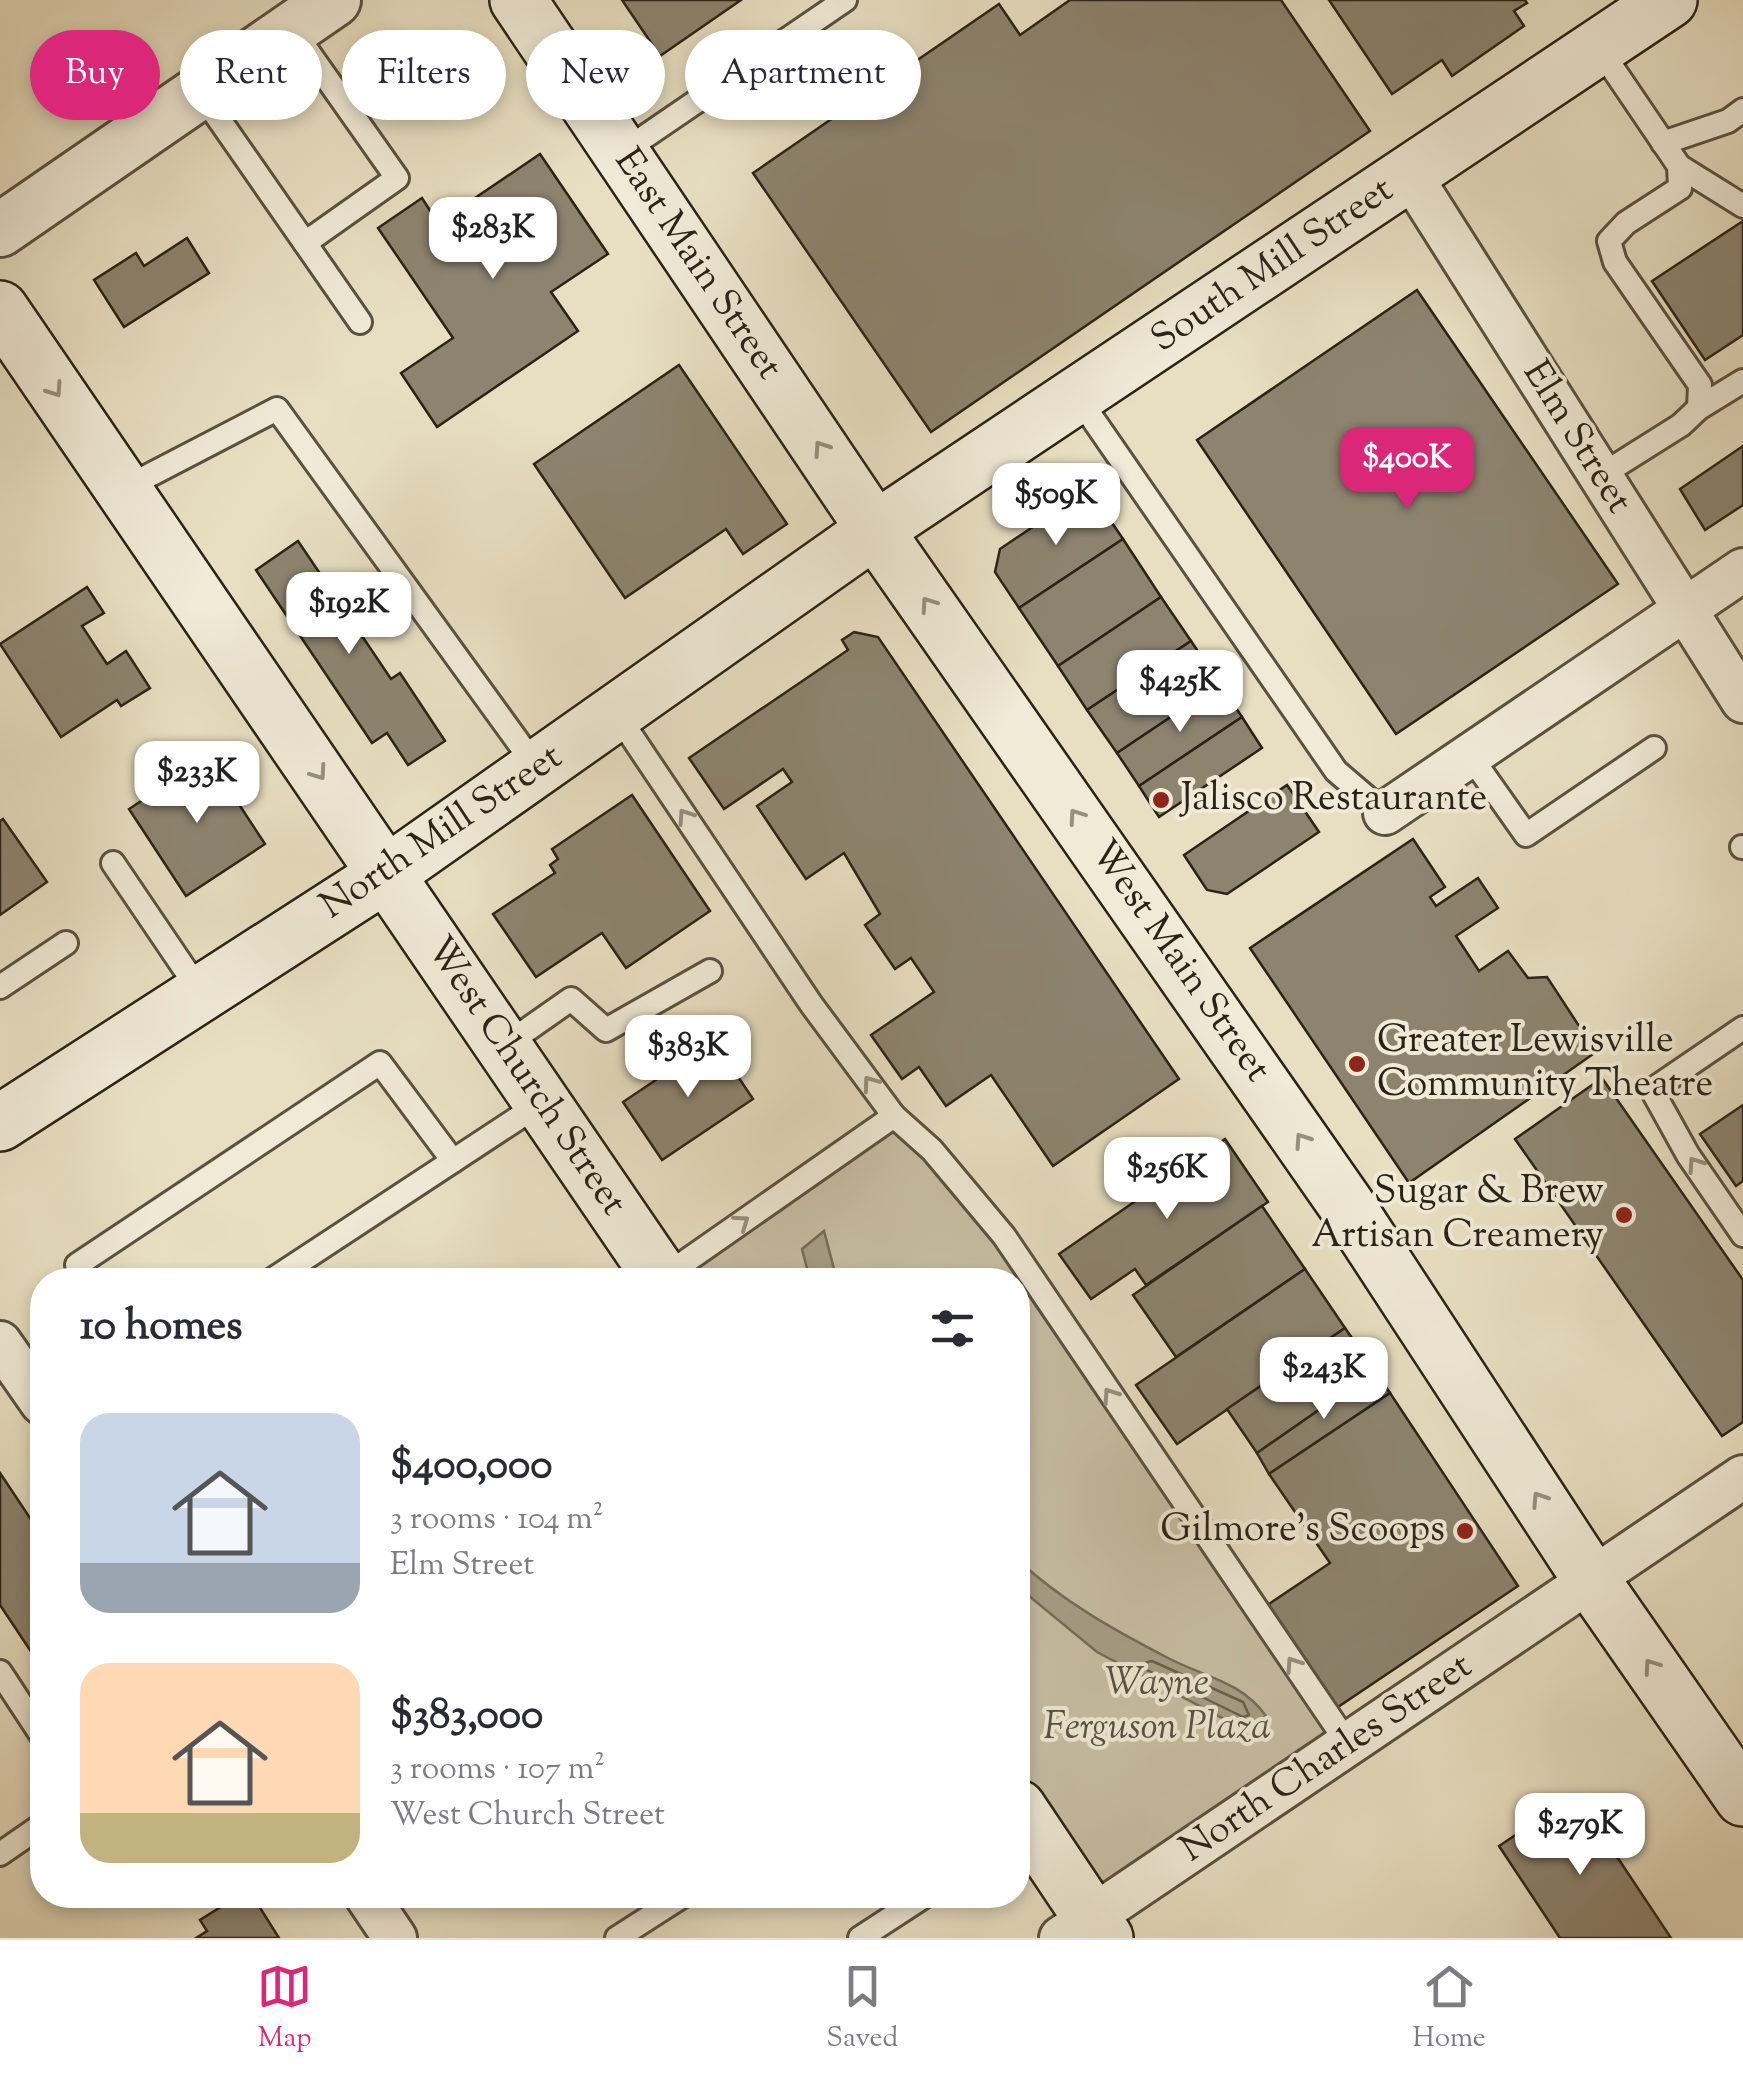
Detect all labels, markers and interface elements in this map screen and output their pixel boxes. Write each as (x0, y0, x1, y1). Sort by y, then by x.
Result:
chip: Buy (30, 30, 160, 120)
chip: Rent (180, 30, 322, 120)
chip: Filters (342, 30, 506, 120)
chip: New (526, 30, 665, 120)
chip: Apartment (685, 30, 921, 120)
street label: East Main Street (600, 139, 794, 391)
street label: South Mill Street (1141, 165, 1405, 367)
pin: $283K (423, 197, 563, 282)
text: $283K (451, 206, 535, 252)
street label: Elm Street (1508, 351, 1644, 525)
one-way arrow (43, 378, 61, 397)
pin: $400K (1337, 427, 1477, 512)
text: $400K (1362, 436, 1452, 482)
one-way arrow (815, 441, 834, 459)
pin: $509K (986, 463, 1126, 548)
text: $509K (1014, 472, 1098, 518)
pin: $192K (279, 572, 419, 657)
text: $192K (308, 581, 390, 627)
one-way arrow (922, 597, 940, 616)
pin: $425K (1110, 650, 1250, 735)
text: $425K (1139, 659, 1221, 705)
street label: North Mill Street (310, 732, 574, 934)
pin: $233K (127, 741, 267, 826)
text: $233K (156, 750, 238, 796)
one-way arrow (307, 761, 325, 780)
place label: Jalisco Restaurante (1179, 773, 1487, 827)
marker: Jalisco Restaurante (1150, 789, 1172, 811)
one-way arrow (678, 809, 697, 827)
one-way arrow (1070, 809, 1088, 827)
street label: West Main Street (1075, 830, 1283, 1094)
street label: West Church Street (411, 927, 639, 1227)
pin: $383K (618, 1015, 758, 1100)
place label: Greater Lewisville Community Theatre (1377, 1015, 1713, 1113)
text: $383K (647, 1024, 729, 1070)
marker: Greater Lewisville Community Theatre (1346, 1053, 1368, 1075)
one-way arrow (863, 1076, 882, 1095)
one-way arrow (1296, 1133, 1314, 1152)
pin: $256K (1097, 1137, 1237, 1222)
text: $256K (1126, 1146, 1208, 1192)
one-way arrow (1688, 1157, 1707, 1175)
place label: Sugar & Brew Artisan Creamery (1311, 1166, 1604, 1264)
marker: Sugar & Brew Artisan Creamery (1613, 1204, 1635, 1226)
one-way arrow (731, 1217, 749, 1234)
text: 10 homes (80, 1298, 243, 1358)
icon: filters (925, 1301, 980, 1356)
pin: $243K (1254, 1337, 1394, 1422)
text: $243K (1282, 1346, 1366, 1392)
one-way arrow (1104, 1387, 1122, 1406)
text: $400,000 (390, 1437, 552, 1497)
icon: home (160, 1453, 280, 1573)
one-way arrow (1532, 1492, 1551, 1510)
text: 3 rooms · 104 m² (390, 1497, 604, 1543)
place label: Gilmore's Scoops (1160, 1504, 1445, 1558)
marker: Gilmore's Scoops (1454, 1520, 1476, 1542)
text: Elm Street (390, 1543, 534, 1589)
street label: North Charles Street (1170, 1641, 1484, 1877)
one-way arrow (1287, 1656, 1305, 1675)
park label: Wayne Ferguson Plaza (1043, 1658, 1271, 1756)
one-way arrow (1645, 1658, 1663, 1677)
text: $383,000 (390, 1687, 543, 1747)
icon: home (160, 1703, 280, 1823)
text: 3 rooms · 107 m² (390, 1747, 605, 1793)
text: West Church Street (390, 1793, 665, 1839)
pin: $279K (1510, 1793, 1650, 1878)
text: $279K (1537, 1802, 1623, 1848)
tab: Map (257, 1959, 312, 2059)
tab: Saved (826, 1959, 898, 2059)
tab: Home (1412, 1959, 1486, 2059)

